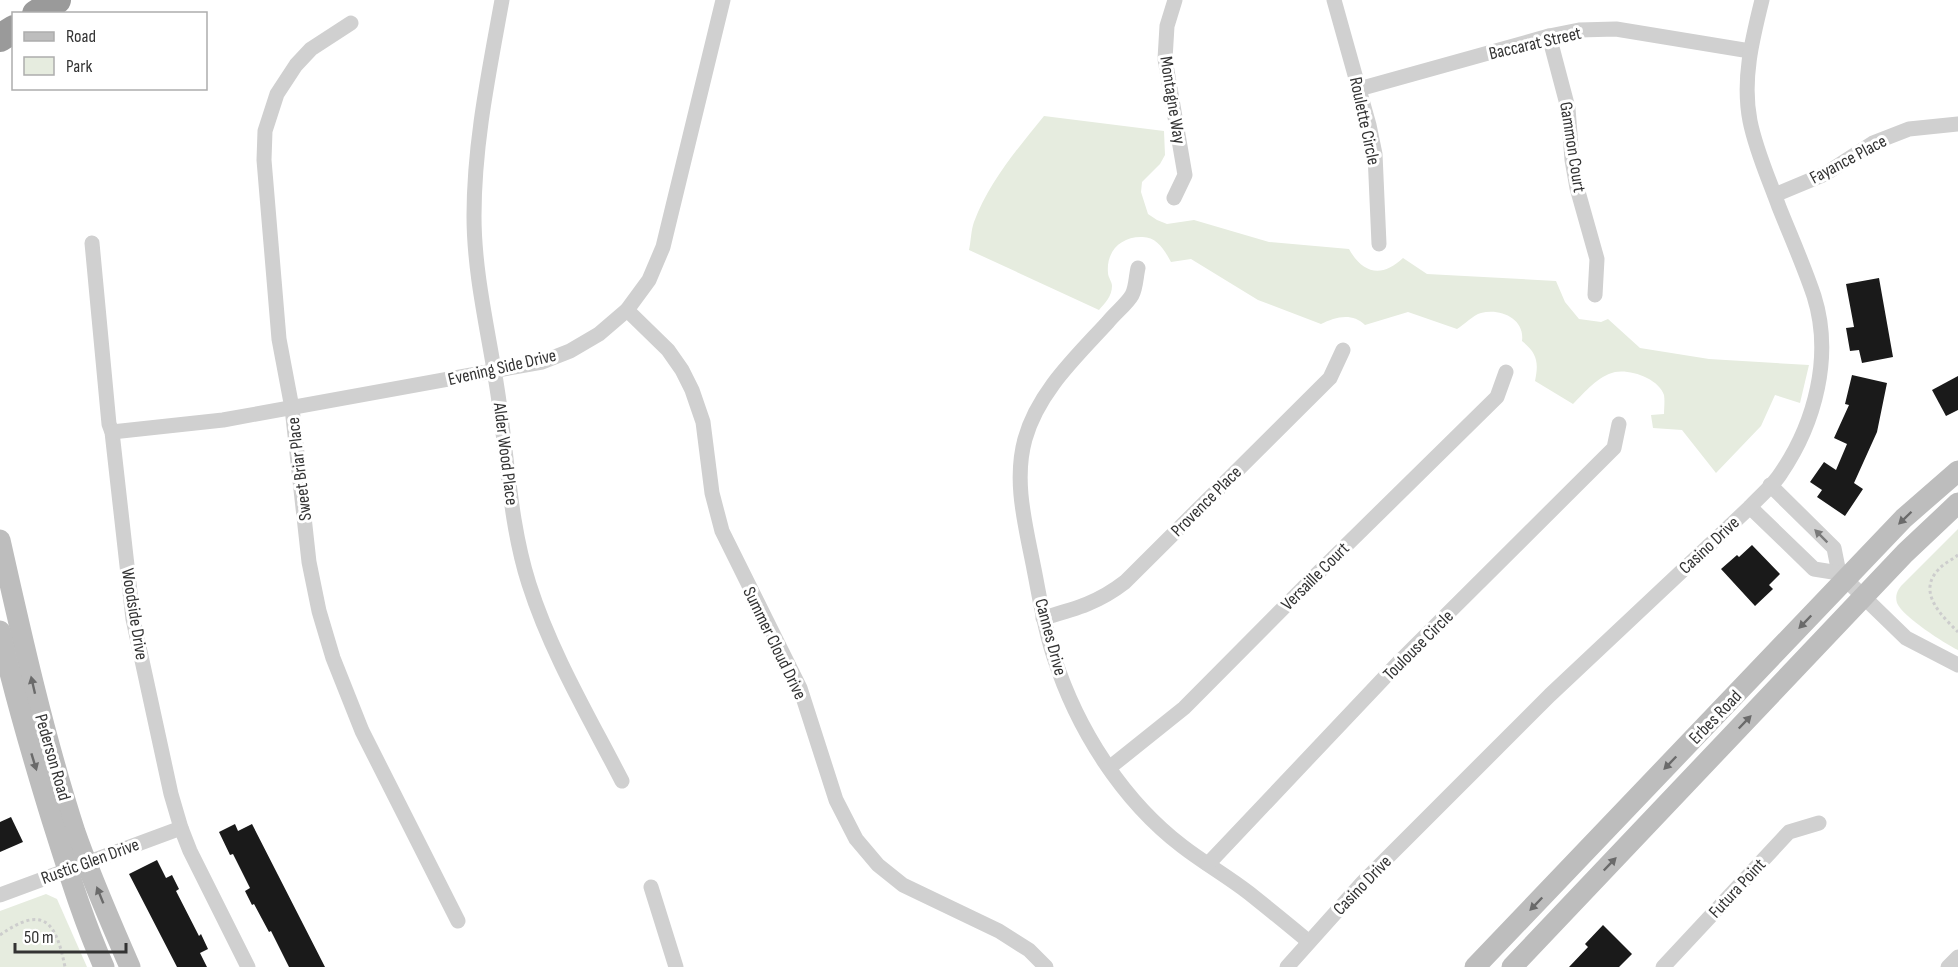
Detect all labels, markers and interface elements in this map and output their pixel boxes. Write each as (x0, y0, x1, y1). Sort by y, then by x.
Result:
legend (12, 12, 207, 90)
street label: Baccarat Street (1487, 23, 1584, 64)
text: Road (66, 26, 96, 47)
street label: Montagne Way (1155, 55, 1190, 145)
text: Park (66, 56, 92, 77)
street label: Roulette Circle (1345, 75, 1384, 167)
street label: Gammon Court (1555, 100, 1590, 194)
street label: Fayance Place (1806, 130, 1890, 188)
street label: Evening Side Drive (446, 345, 558, 390)
street label: Alder Wood Place (489, 401, 522, 506)
street label: Sweet Briar Place (283, 416, 316, 522)
street label: Provence Place (1167, 462, 1246, 541)
one-way arrow (1898, 511, 1913, 525)
street label: Casino Drive (1675, 512, 1744, 578)
one-way arrow (1815, 529, 1829, 543)
street label: Versaille Court (1277, 538, 1354, 615)
street label: Woodside Drive (117, 567, 152, 662)
street label: Summer Cloud Drive (738, 584, 811, 703)
street label: Cannes Drive (1030, 596, 1071, 678)
street label: Toulouse Circle (1379, 606, 1458, 685)
one-way arrow (1799, 614, 1812, 629)
one-way arrow (27, 676, 37, 694)
street label: Erbes Road (1685, 686, 1746, 749)
street label: Pederson Road (30, 711, 75, 803)
one-way arrow (1737, 716, 1751, 730)
one-way arrow (30, 753, 39, 771)
one-way arrow (1664, 756, 1678, 770)
street label: Rustic Glen Drive (38, 834, 142, 889)
street label: Casino Drive (1329, 851, 1396, 919)
street label: Futura Point (1705, 854, 1771, 922)
one-way arrow (1603, 857, 1617, 871)
one-way arrow (95, 886, 104, 904)
one-way arrow (1529, 896, 1543, 910)
scale bar (15, 916, 126, 954)
text: 50 m (24, 927, 54, 948)

